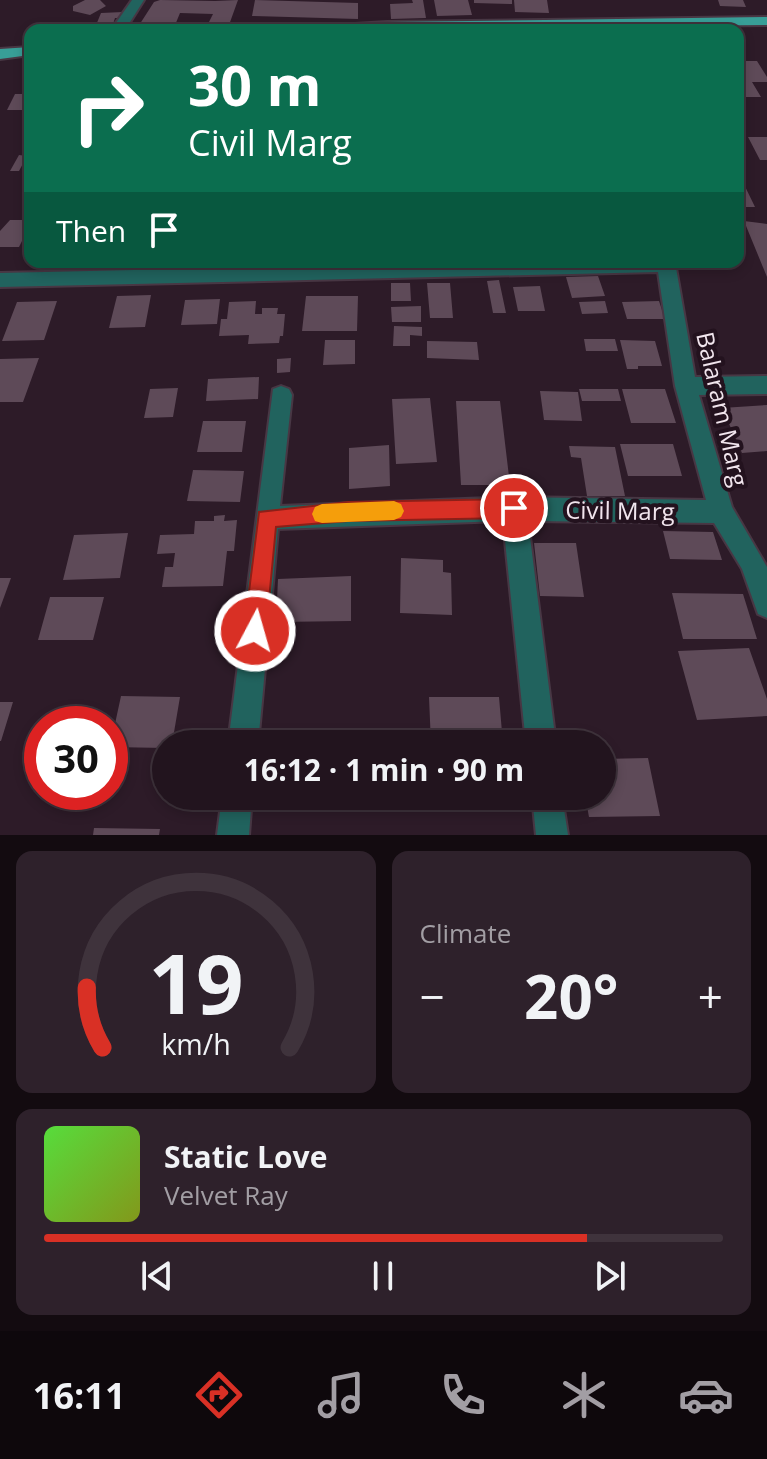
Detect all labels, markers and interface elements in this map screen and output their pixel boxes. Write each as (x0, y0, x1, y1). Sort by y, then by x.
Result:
text: 30 m (188, 46, 322, 122)
icon: right (56, 56, 160, 160)
text: Civil Marg (188, 118, 352, 167)
icon: arrive (142, 208, 186, 252)
text: Then (56, 210, 126, 251)
street label: Balaram Marg (689, 329, 757, 489)
pin (480, 474, 548, 542)
icon: arrive (492, 486, 536, 530)
street label: Civil Marg (565, 493, 675, 527)
position arrow (213, 589, 297, 673)
speed limit sign: 30 (24, 706, 128, 810)
text: 16:12 · 1 min · 90 m (244, 749, 524, 790)
text: Climate (420, 915, 511, 951)
text: 19 (148, 925, 243, 1038)
text: 20° (524, 955, 618, 1037)
text: − (420, 966, 445, 1026)
text: + (698, 966, 723, 1026)
text: km/h (161, 1024, 230, 1063)
text: Static Love (164, 1136, 327, 1177)
text: Velvet Ray (164, 1177, 288, 1213)
icon: previous (135, 1254, 179, 1298)
icon: pause (361, 1254, 405, 1298)
icon: next (588, 1254, 632, 1298)
icon: directions (191, 1367, 247, 1423)
icon: music (313, 1367, 369, 1423)
icon: phone (435, 1367, 491, 1423)
icon: climate (556, 1367, 612, 1423)
icon: car (678, 1367, 734, 1423)
text: 16:11 (33, 1371, 125, 1420)

